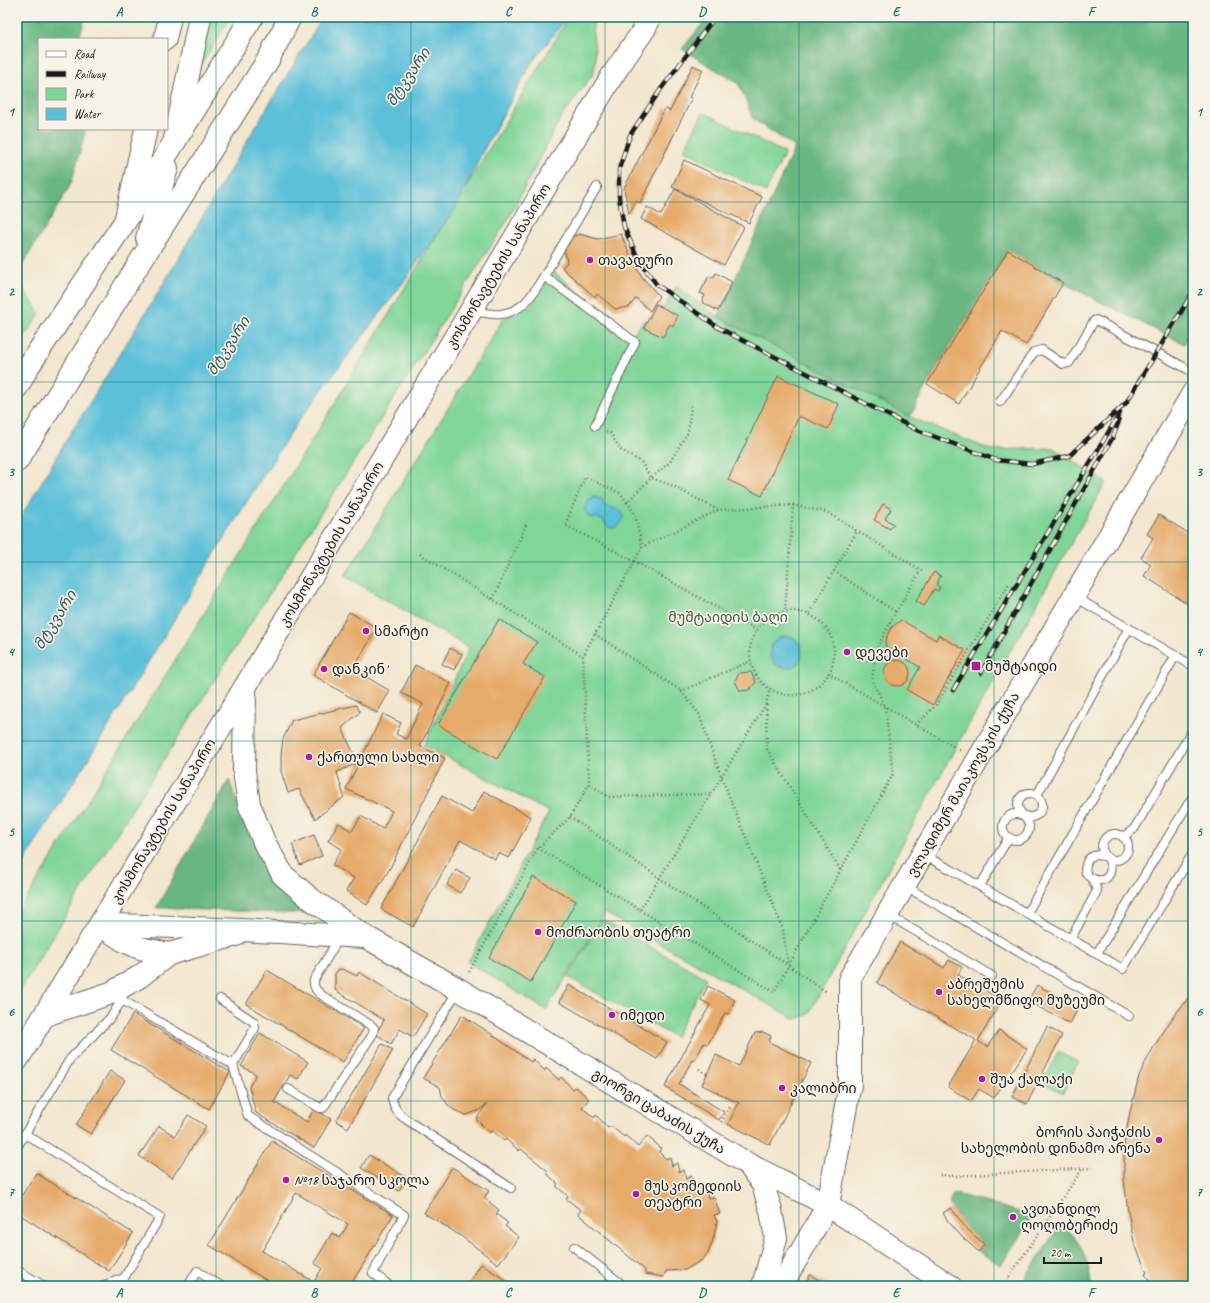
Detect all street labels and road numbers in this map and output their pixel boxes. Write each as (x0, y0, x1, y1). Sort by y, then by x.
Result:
street label: კოსმონავტების სანაპირო (442, 181, 555, 352)
street label: კოსმონავტების სანაპირო (275, 459, 388, 630)
street label: ვლადიმერ მაიაკოვსკის ქუჩა (904, 689, 1023, 879)
street label: კოსმონავტების სანაპირო (107, 736, 220, 907)
street label: გიორგი ცაბაძის ქუჩა (589, 1065, 728, 1158)

